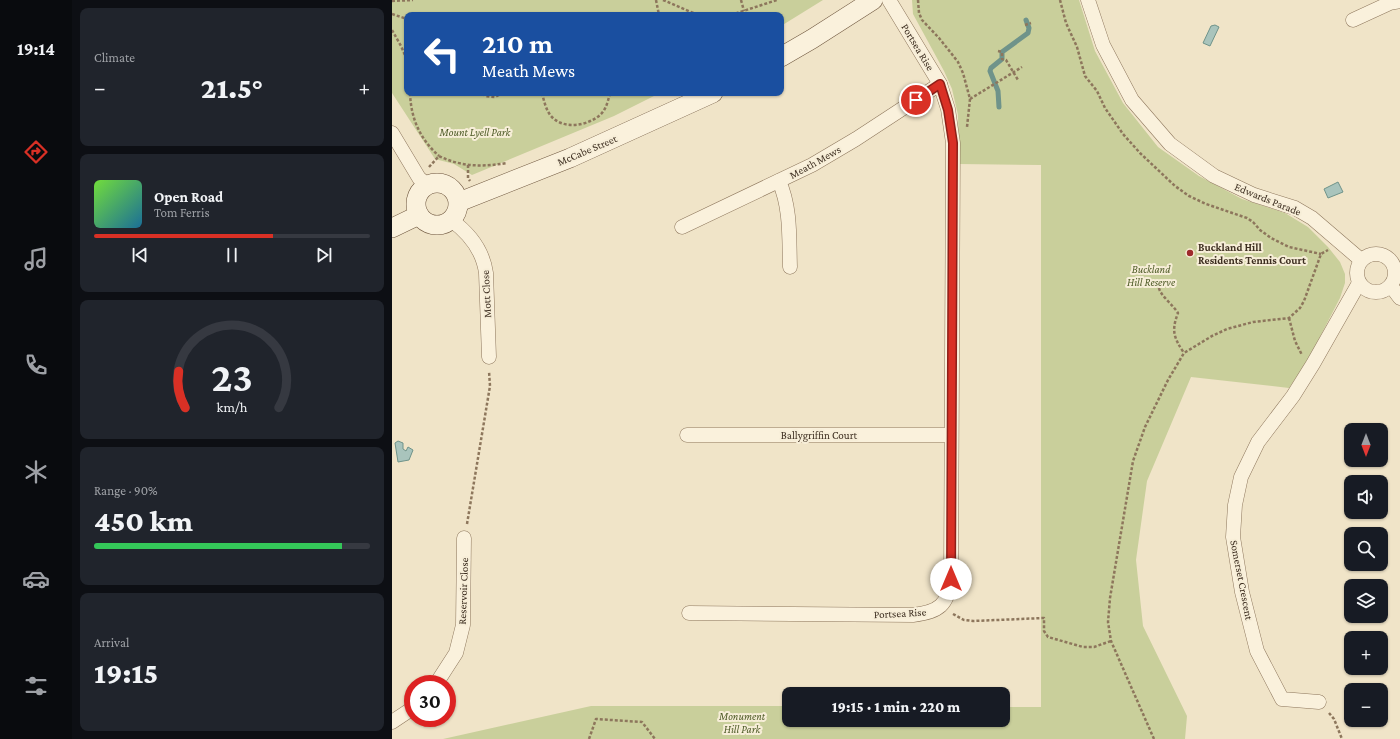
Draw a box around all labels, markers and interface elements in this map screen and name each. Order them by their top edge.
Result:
street label: Portsea Rise [899,21,937,73]
icon: left [416,28,468,80]
text: 210 m [482,28,553,59]
text: 19:14 [17,39,55,59]
text: Climate [94,50,135,65]
text: Meath Mews [482,61,575,81]
text: 21.5° [201,71,263,104]
text: − [94,75,106,100]
text: + [358,75,370,100]
pin [899,83,933,117]
icon: arrive [905,89,927,111]
park label: Mount Lyell Park [439,126,512,139]
street label: McCabe Street [555,132,619,168]
icon: directions [22,138,50,166]
street label: Meath Mews [787,143,843,181]
street label: Edwards Parade [1233,180,1303,218]
text: Open Road [154,189,223,205]
text: Tom Ferris [154,205,209,220]
place label: Buckland Hill Residents Tennis Court [1198,241,1306,266]
icon: previous [129,244,151,266]
icon: pause [221,244,243,266]
icon: next [313,244,335,266]
icon: music [22,245,50,273]
marker: Buckland Hill Residents Tennis Court [1185,248,1195,258]
park label: Buckland Hill Reserve [1127,263,1176,288]
street label: Mott Close [479,270,493,318]
icon: phone [22,351,50,379]
text: 23 [211,353,253,399]
text: km/h [217,398,248,414]
north arrow [1344,423,1388,467]
map controls [1344,423,1388,727]
street label: Ballygriffin Court [781,429,858,442]
icon: climate [22,458,50,486]
button: sound [1344,475,1388,519]
text: Range · 90% [94,483,158,498]
text: 450 km [94,504,193,537]
button: search [1344,527,1388,571]
street label: Somerset Crescent [1228,539,1256,621]
street label: Reservoir Close [456,557,470,625]
position arrow [930,558,972,600]
icon: car [22,565,50,593]
button: layers [1344,579,1388,623]
street label: Portsea Rise [873,606,927,620]
button: + [1344,631,1388,675]
text: Arrival [94,635,129,650]
text: 19:15 [94,656,158,689]
icon: filters [22,672,50,700]
speed limit sign: 30 [404,675,456,727]
button: − [1344,683,1388,727]
text: 19:15 · 1 min · 220 m [832,699,960,715]
park label: Monument Hill Park [718,710,766,735]

